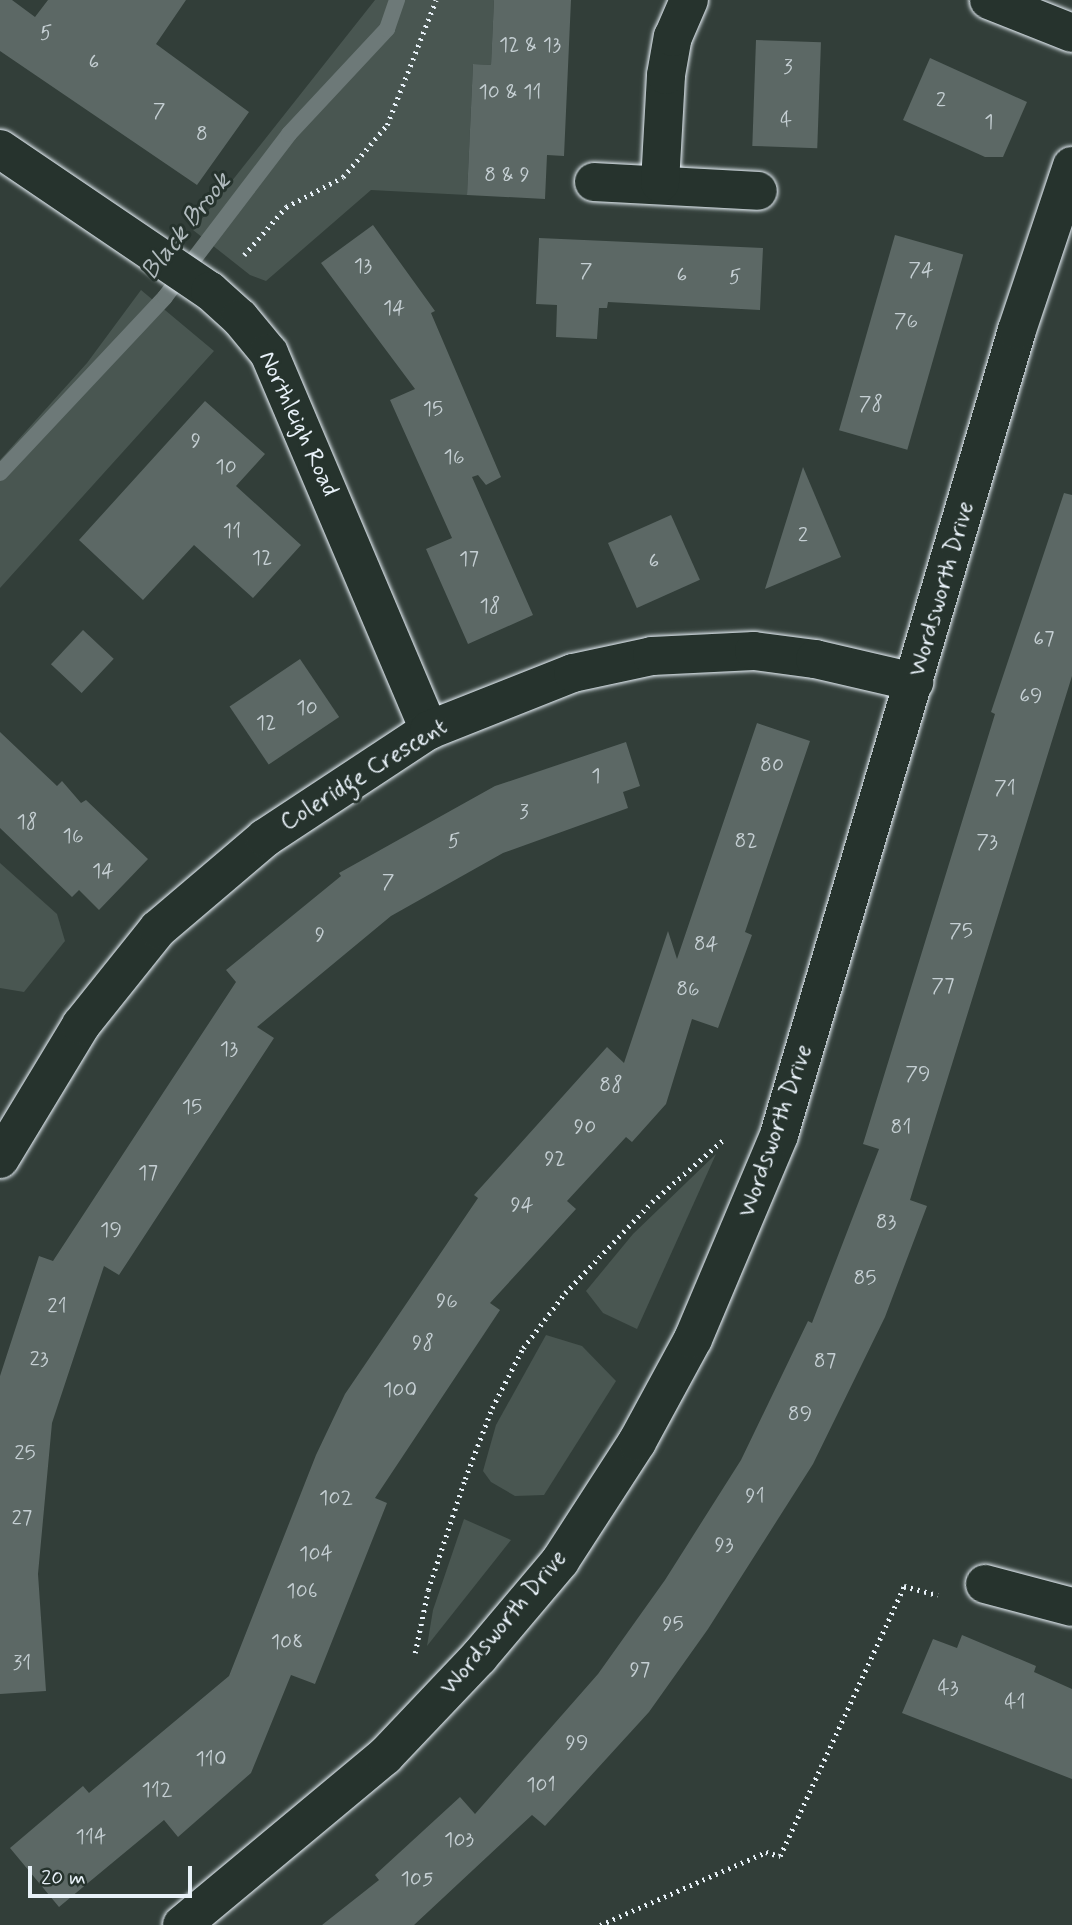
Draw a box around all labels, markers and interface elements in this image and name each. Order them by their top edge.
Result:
house number: 5 [40,20,52,46]
house number: 12 & 13 [499,32,561,58]
house number: 6 [89,49,99,75]
house number: 3 [783,54,793,80]
house number: 10 & 11 [478,79,542,105]
house number: 2 [936,87,946,113]
house number: 7 [153,98,165,124]
house number: 4 [780,107,792,133]
house number: 1 [984,109,994,135]
house number: 8 [196,121,208,147]
house number: 8 & 9 [484,162,530,188]
water label: Black Brook [135,167,239,287]
house number: 13 [354,253,372,279]
house number: 74 [908,257,934,283]
house number: 7 [580,258,592,284]
house number: 6 [677,262,687,288]
house number: 5 [729,264,741,290]
house number: 14 [383,295,405,321]
house number: 76 [894,308,918,334]
street label: Northleigh Road [252,347,344,501]
house number: 78 [859,391,883,417]
house number: 15 [423,396,443,422]
house number: 9 [191,428,201,454]
house number: 16 [444,444,464,470]
house number: 10 [215,454,237,480]
street label: Wordsworth Drive [903,498,981,680]
house number: 11 [223,518,241,544]
house number: 2 [798,522,808,548]
house number: 12 [252,545,272,571]
house number: 17 [459,546,479,572]
house number: 6 [649,548,659,574]
house number: 18 [480,593,500,619]
house number: 67 [1033,626,1055,652]
house number: 69 [1019,683,1043,709]
house number: 10 [296,695,318,721]
house number: 12 [256,710,276,736]
street label: Coleridge Crescent [274,711,454,839]
house number: 80 [760,752,784,778]
house number: 1 [591,763,601,789]
house number: 71 [994,775,1016,801]
house number: 3 [519,799,529,825]
house number: 18 [17,809,37,835]
house number: 16 [63,823,83,849]
house number: 5 [448,828,460,854]
house number: 82 [735,828,757,854]
house number: 73 [976,829,998,855]
house number: 14 [92,858,114,884]
house number: 7 [382,869,394,895]
house number: 75 [949,918,973,944]
house number: 9 [315,922,325,948]
house number: 84 [694,931,718,957]
house number: 77 [931,973,955,999]
house number: 86 [676,976,700,1002]
house number: 13 [220,1036,238,1062]
street label: Wordsworth Drive [733,1041,819,1221]
house number: 79 [905,1061,931,1087]
house number: 88 [599,1072,623,1098]
house number: 15 [182,1094,202,1120]
house number: 90 [574,1114,596,1140]
house number: 81 [891,1114,911,1140]
house number: 92 [544,1146,566,1172]
house number: 17 [138,1160,158,1186]
house number: 94 [510,1192,534,1218]
house number: 83 [876,1209,896,1235]
house number: 19 [100,1217,122,1243]
house number: 85 [853,1265,877,1291]
house number: 96 [436,1288,458,1314]
house number: 21 [47,1293,67,1319]
house number: 98 [412,1330,434,1356]
house number: 23 [29,1346,49,1372]
house number: 87 [814,1348,836,1374]
house number: 100 [383,1377,417,1403]
house number: 89 [788,1401,812,1427]
house number: 25 [14,1440,36,1466]
house number: 91 [745,1483,765,1509]
house number: 102 [319,1485,353,1511]
house number: 27 [12,1505,32,1531]
house number: 93 [714,1532,734,1558]
house number: 104 [299,1541,333,1567]
street label: Wordsworth Drive [435,1544,573,1702]
house number: 106 [286,1578,318,1604]
house number: 95 [662,1611,684,1637]
house number: 108 [271,1629,303,1655]
house number: 31 [13,1650,31,1676]
house number: 97 [630,1657,650,1683]
house number: 43 [937,1675,959,1701]
house number: 41 [1004,1689,1026,1715]
house number: 99 [566,1730,588,1756]
house number: 110 [195,1746,227,1772]
house number: 101 [526,1772,556,1798]
house number: 112 [142,1777,172,1803]
house number: 114 [76,1824,106,1850]
house number: 103 [444,1827,474,1853]
scale bar [32,1852,196,1896]
text: 20 m [41,1864,86,1892]
house number: 105 [400,1866,434,1892]

